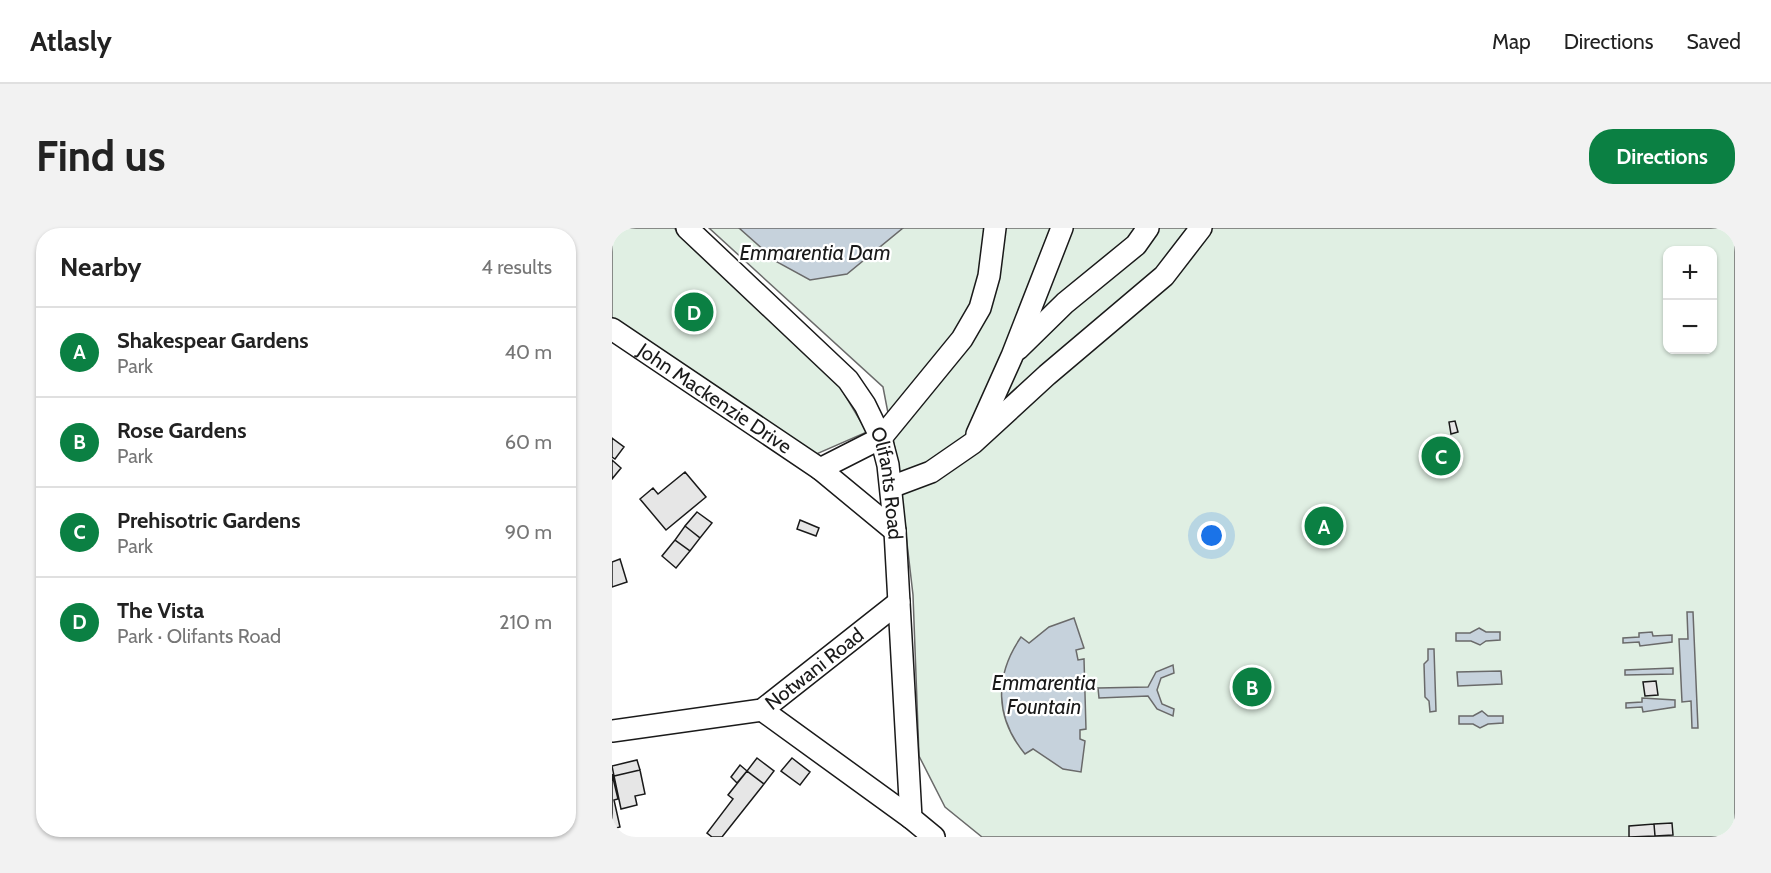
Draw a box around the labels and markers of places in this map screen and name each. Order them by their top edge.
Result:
pin: D [674,290,713,334]
pin: C [1422,434,1460,478]
pin: A [1304,504,1344,548]
pin: B [1232,664,1272,710]

